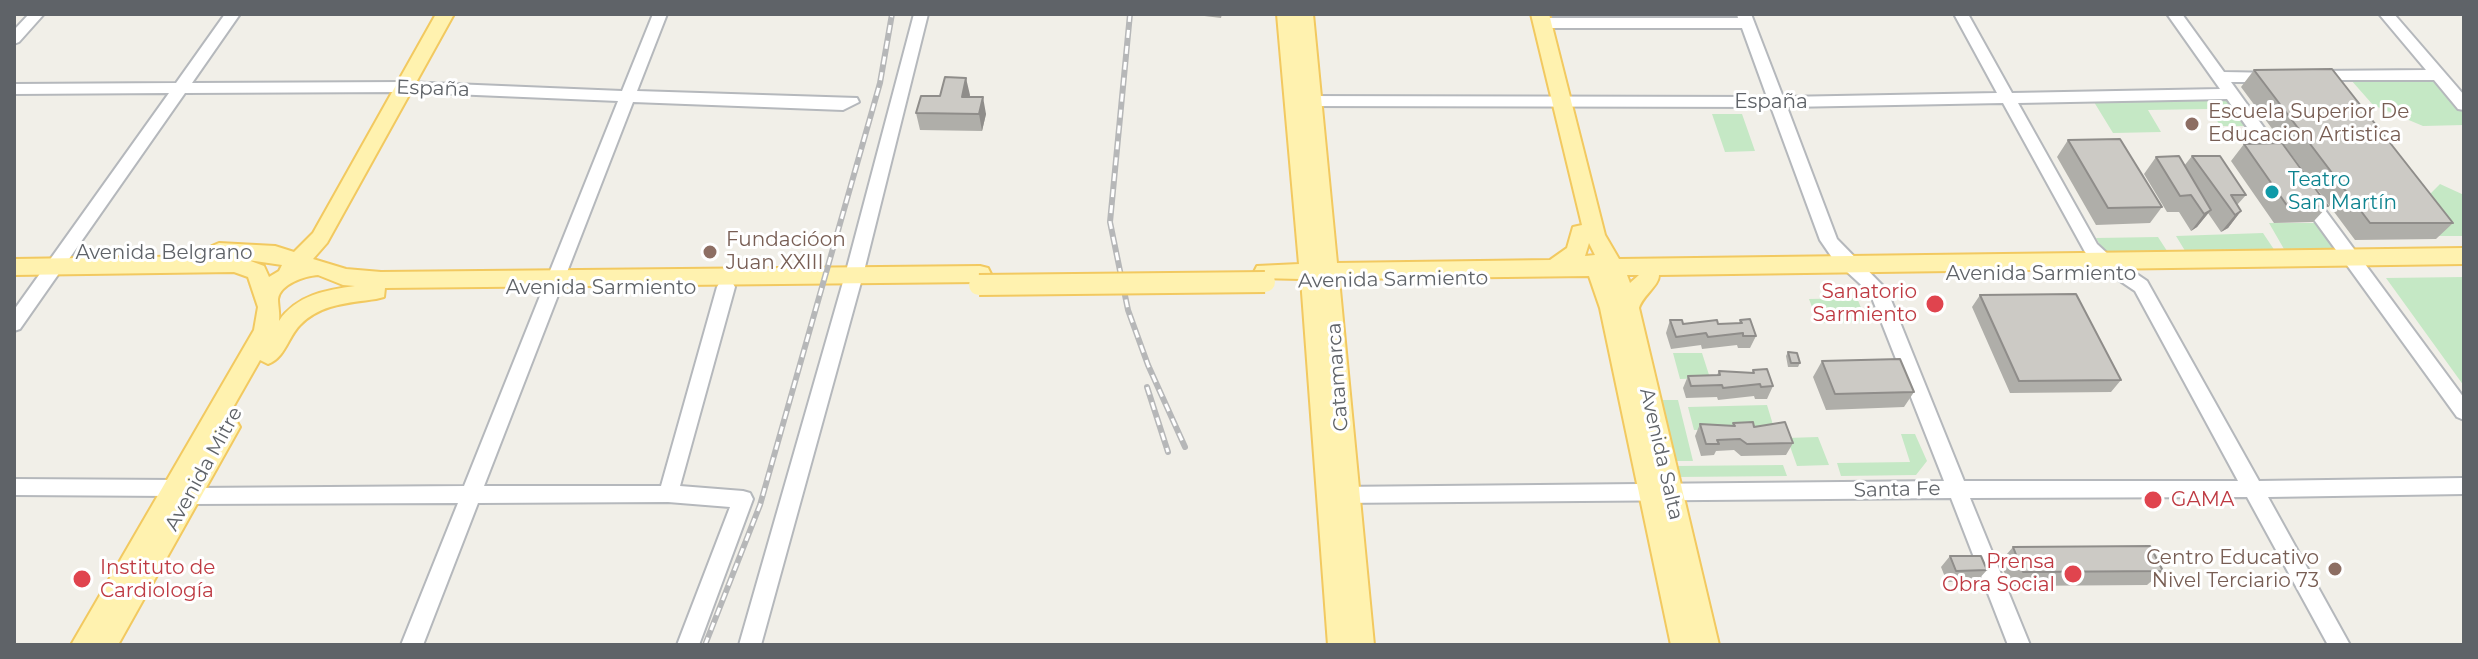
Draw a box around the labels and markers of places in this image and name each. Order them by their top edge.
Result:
place label: Escuela Superior De Educacion Artistica [2208,100,2409,147]
marker: Escuela Superior De Educacion Artistica [2183,115,2201,133]
place label: Teatro San Martín [2288,168,2397,215]
marker: Teatro San Martín [2263,183,2281,201]
place label: Fundacióon Juan XXIII [726,228,846,275]
marker: Fundacióon Juan XXIII [701,243,719,261]
place label: Sanatorio Sarmiento [1813,280,1917,327]
marker: Sanatorio Sarmiento [1924,293,1946,315]
place label: GAMA [2171,488,2234,512]
marker: GAMA [2142,489,2164,511]
place label: Centro Educativo Nivel Terciario 73 [2146,546,2319,593]
place label: Prensa Obra Social [1942,550,2055,597]
place label: Instituto de Cardiología [100,556,215,603]
marker: Centro Educativo Nivel Terciario 73 [2326,560,2344,578]
marker: Prensa Obra Social [2062,563,2084,585]
marker: Instituto de Cardiología [71,568,93,590]

